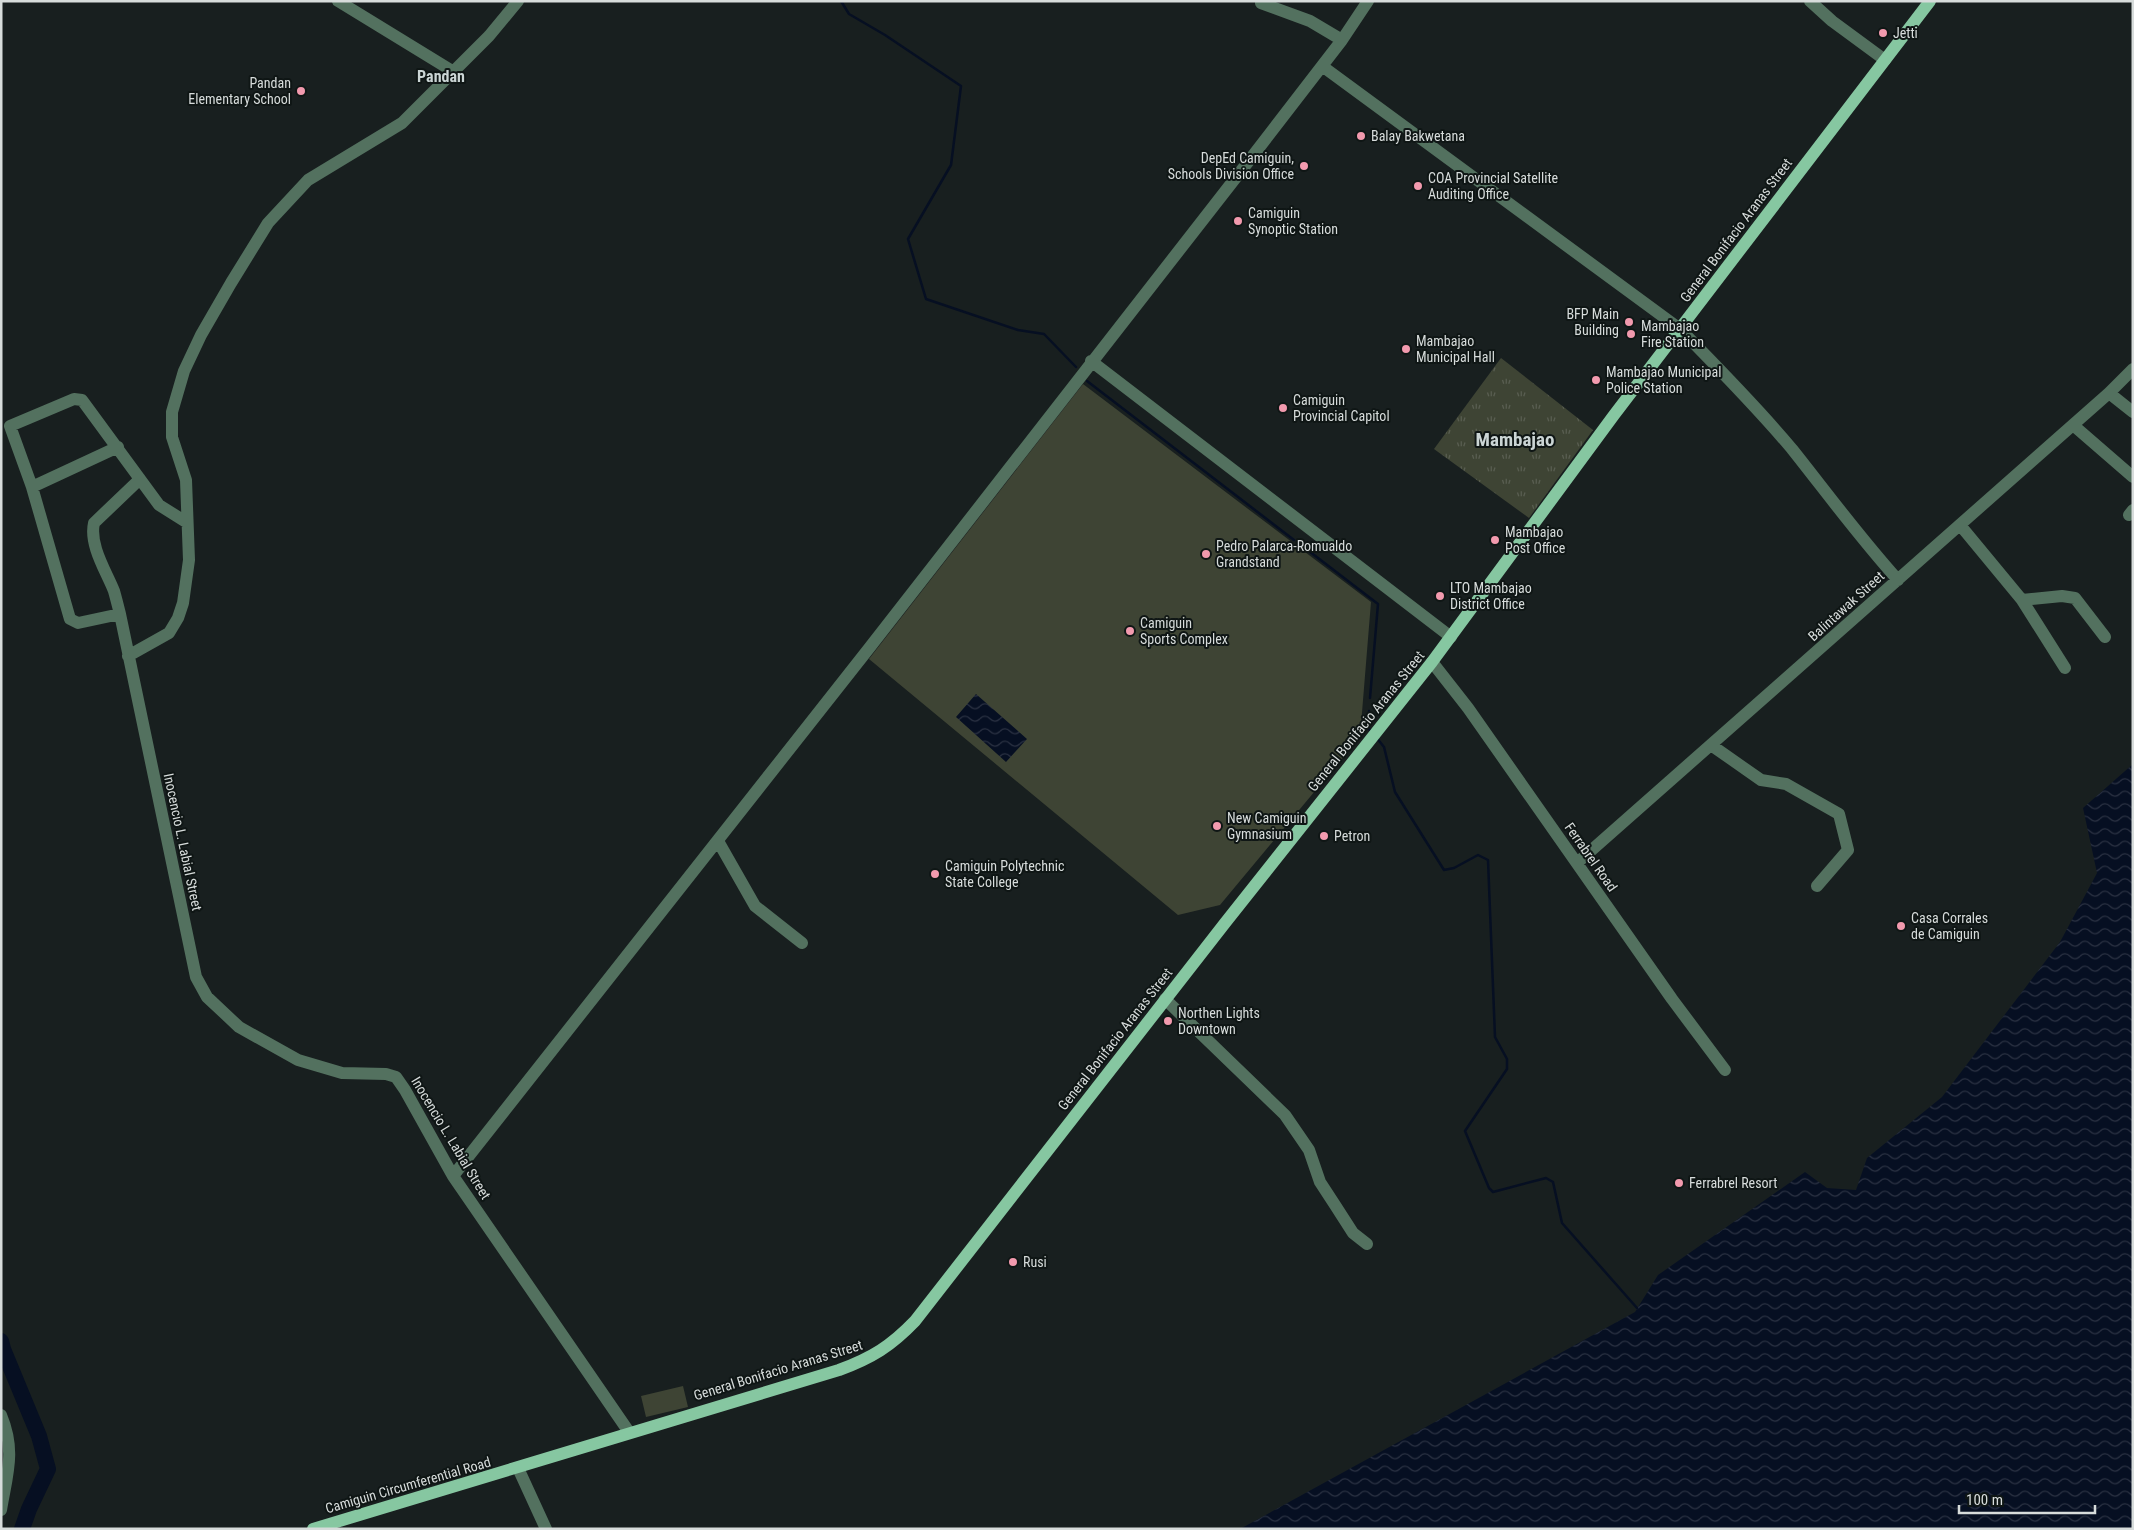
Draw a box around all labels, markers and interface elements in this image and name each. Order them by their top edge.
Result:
place label: Jetti [1893,25,1918,41]
marker: Jetti [1877,27,1889,39]
district label: Pandan [417,67,465,86]
place label: Pandan Elementary School [188,75,291,107]
marker: Pandan Elementary School [295,85,307,97]
place label: Balay Bakwetana [1371,128,1465,144]
marker: Balay Bakwetana [1355,130,1367,142]
place label: DepEd Camiguin, Schools Division Office [1168,150,1294,182]
street label: General Bonifacio Aranas Street [1677,155,1795,305]
marker: DepEd Camiguin, Schools Division Office [1298,160,1310,172]
place label: COA Provincial Satellite Auditing Office [1428,170,1559,202]
marker: COA Provincial Satellite Auditing Office [1412,180,1424,192]
place label: Camiguin Synoptic Station [1248,205,1338,237]
marker: Camiguin Synoptic Station [1232,215,1244,227]
place label: BFP Main Building [1566,306,1619,338]
marker: BFP Main Building [1623,316,1635,328]
place label: Mambajao Fire Station [1641,318,1704,350]
marker: Mambajao Fire Station [1625,328,1637,340]
place label: Mambajao Municipal Hall [1416,333,1495,365]
marker: Mambajao Municipal Hall [1400,343,1412,355]
place label: Mambajao Municipal Police Station [1606,364,1721,396]
marker: Mambajao Municipal Police Station [1590,374,1602,386]
place label: Camiguin Provincial Capitol [1293,392,1390,424]
marker: Camiguin Provincial Capitol [1277,402,1289,414]
district label: Mambajao [1476,428,1554,451]
place label: Mambajao Post Office [1505,524,1566,556]
marker: Mambajao Post Office [1489,534,1501,546]
place label: Pedro Palarca-Romualdo Grandstand [1216,538,1352,570]
marker: Pedro Palarca-Romualdo Grandstand [1200,548,1212,560]
street label: Balintawak Street [1805,568,1887,644]
place label: LTO Mambajao District Office [1450,580,1532,612]
marker: LTO Mambajao District Office [1434,590,1446,602]
place label: Camiguin Sports Complex [1140,615,1228,647]
marker: Camiguin Sports Complex [1124,625,1136,637]
street label: General Bonifacio Aranas Street [1305,648,1427,794]
street label: Inocencio L. Labial Street [161,772,205,912]
place label: New Camiguin Gymnasium [1227,810,1307,842]
marker: New Camiguin Gymnasium [1211,820,1223,832]
street label: Ferrabrel Road [1561,820,1621,894]
place label: Petron [1334,828,1370,844]
marker: Petron [1318,830,1330,842]
place label: Camiguin Polytechnic State College [945,858,1064,890]
marker: Camiguin Polytechnic State College [929,868,941,880]
place label: Casa Corrales de Camiguin [1911,910,1988,942]
marker: Casa Corrales de Camiguin [1895,920,1907,932]
street label: General Bonifacio Aranas Street [1055,965,1175,1113]
place label: Northen Lights Downtown [1178,1005,1260,1037]
marker: Northen Lights Downtown [1162,1015,1174,1027]
street label: Inocencio L. Labial Street [408,1074,494,1202]
place label: Ferrabrel Resort [1689,1175,1777,1191]
marker: Ferrabrel Resort [1673,1177,1685,1189]
place label: Rusi [1023,1254,1047,1270]
marker: Rusi [1007,1256,1019,1268]
street label: General Bonifacio Aranas Street [692,1337,864,1403]
street label: Camiguin Circumferential Road [323,1454,493,1516]
scale bar [1959,1482,2095,1514]
text: 100 m [1966,1491,2003,1509]

